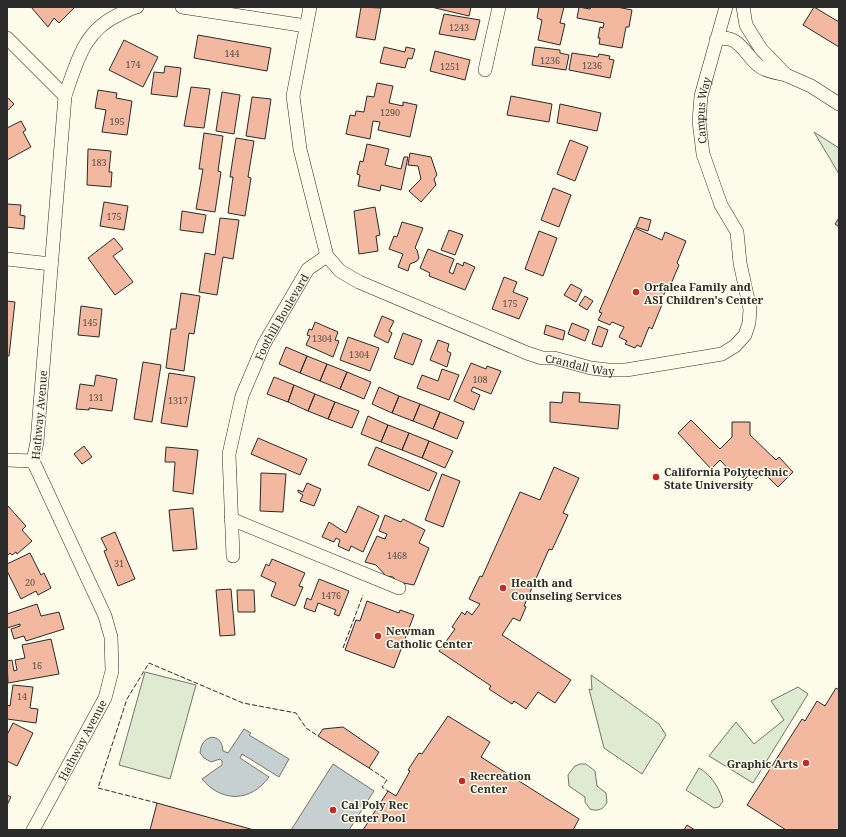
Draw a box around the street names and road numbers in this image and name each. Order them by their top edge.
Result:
street label: Campus Way [691,74,714,145]
street label: Foothill Boulevard [251,270,311,362]
street label: Crandall Way [545,350,615,378]
street label: Hathway Avenue [28,370,50,460]
street label: Hathway Avenue [54,697,110,783]

